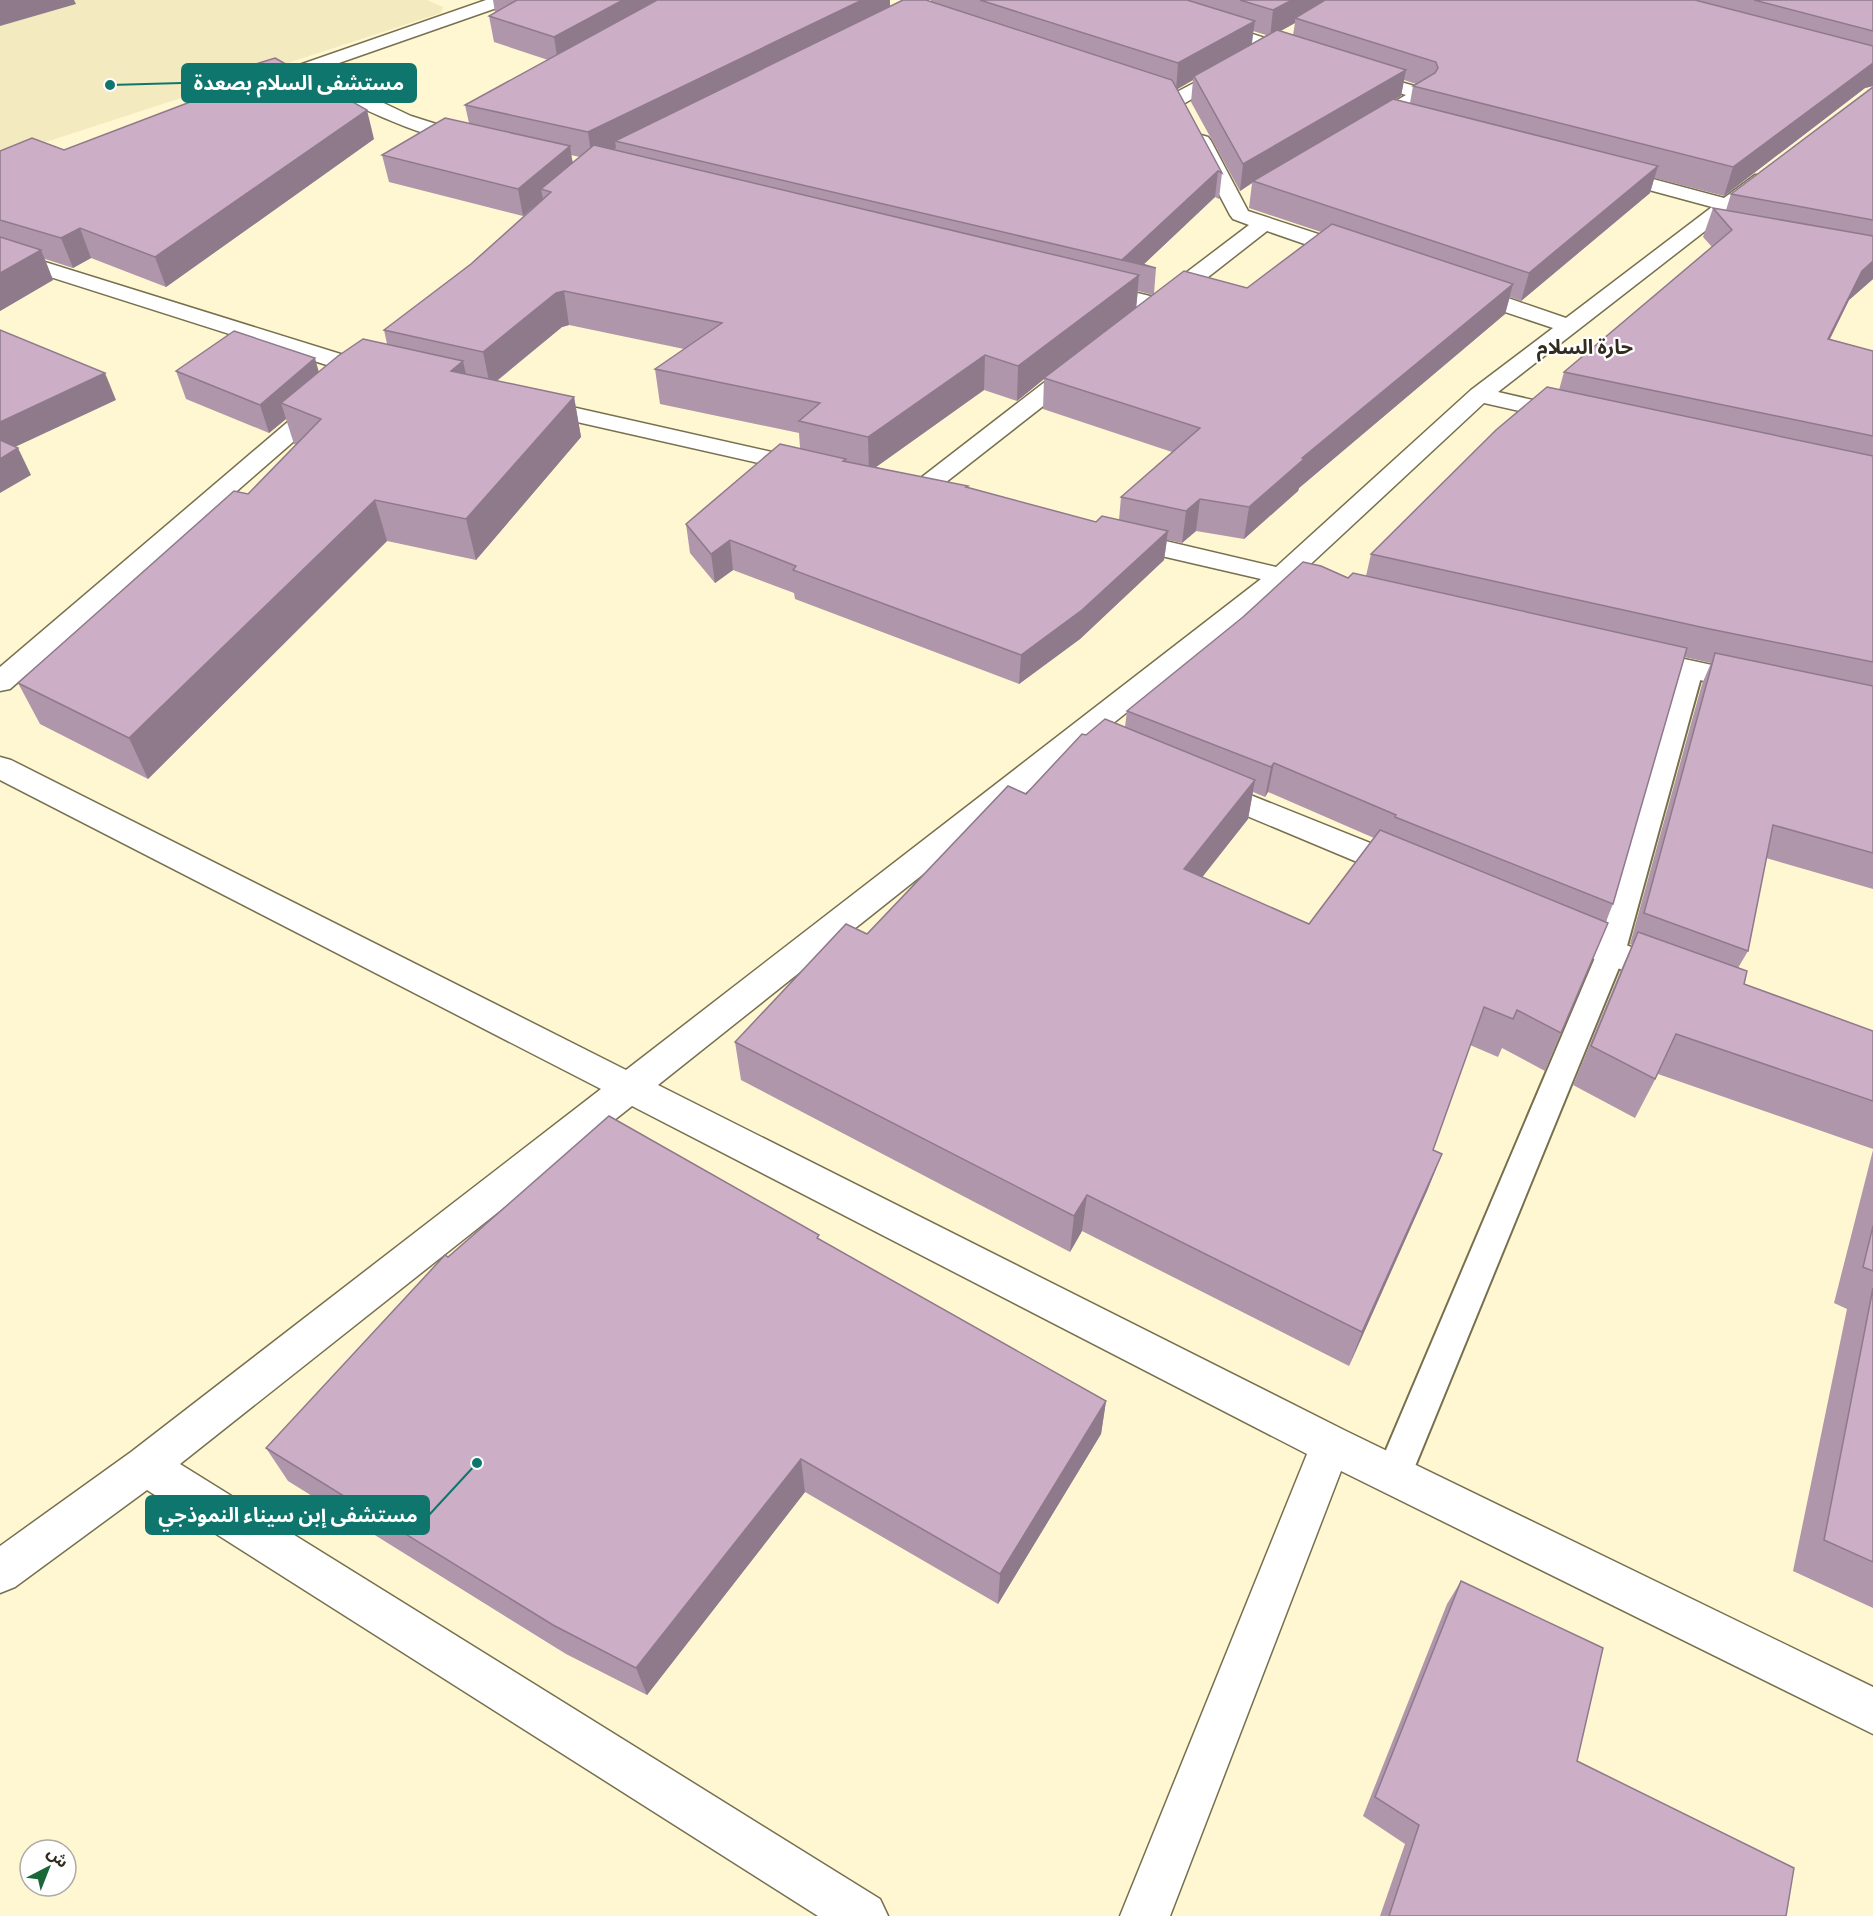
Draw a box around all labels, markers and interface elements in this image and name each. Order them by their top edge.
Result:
callout: مستشفى السلام بصعدة [182,64,416,102]
text: مستشفى السلام بصعدة [194,69,404,98]
district label: حارة السلام [1537,333,1634,362]
callout: مستشفى إبن سيناء النموذجي [146,1496,429,1534]
text: مستشفى إبن سيناء النموذجي [158,1501,418,1532]
north arrow [18,1838,78,1898]
text: ش [42,1841,74,1873]

